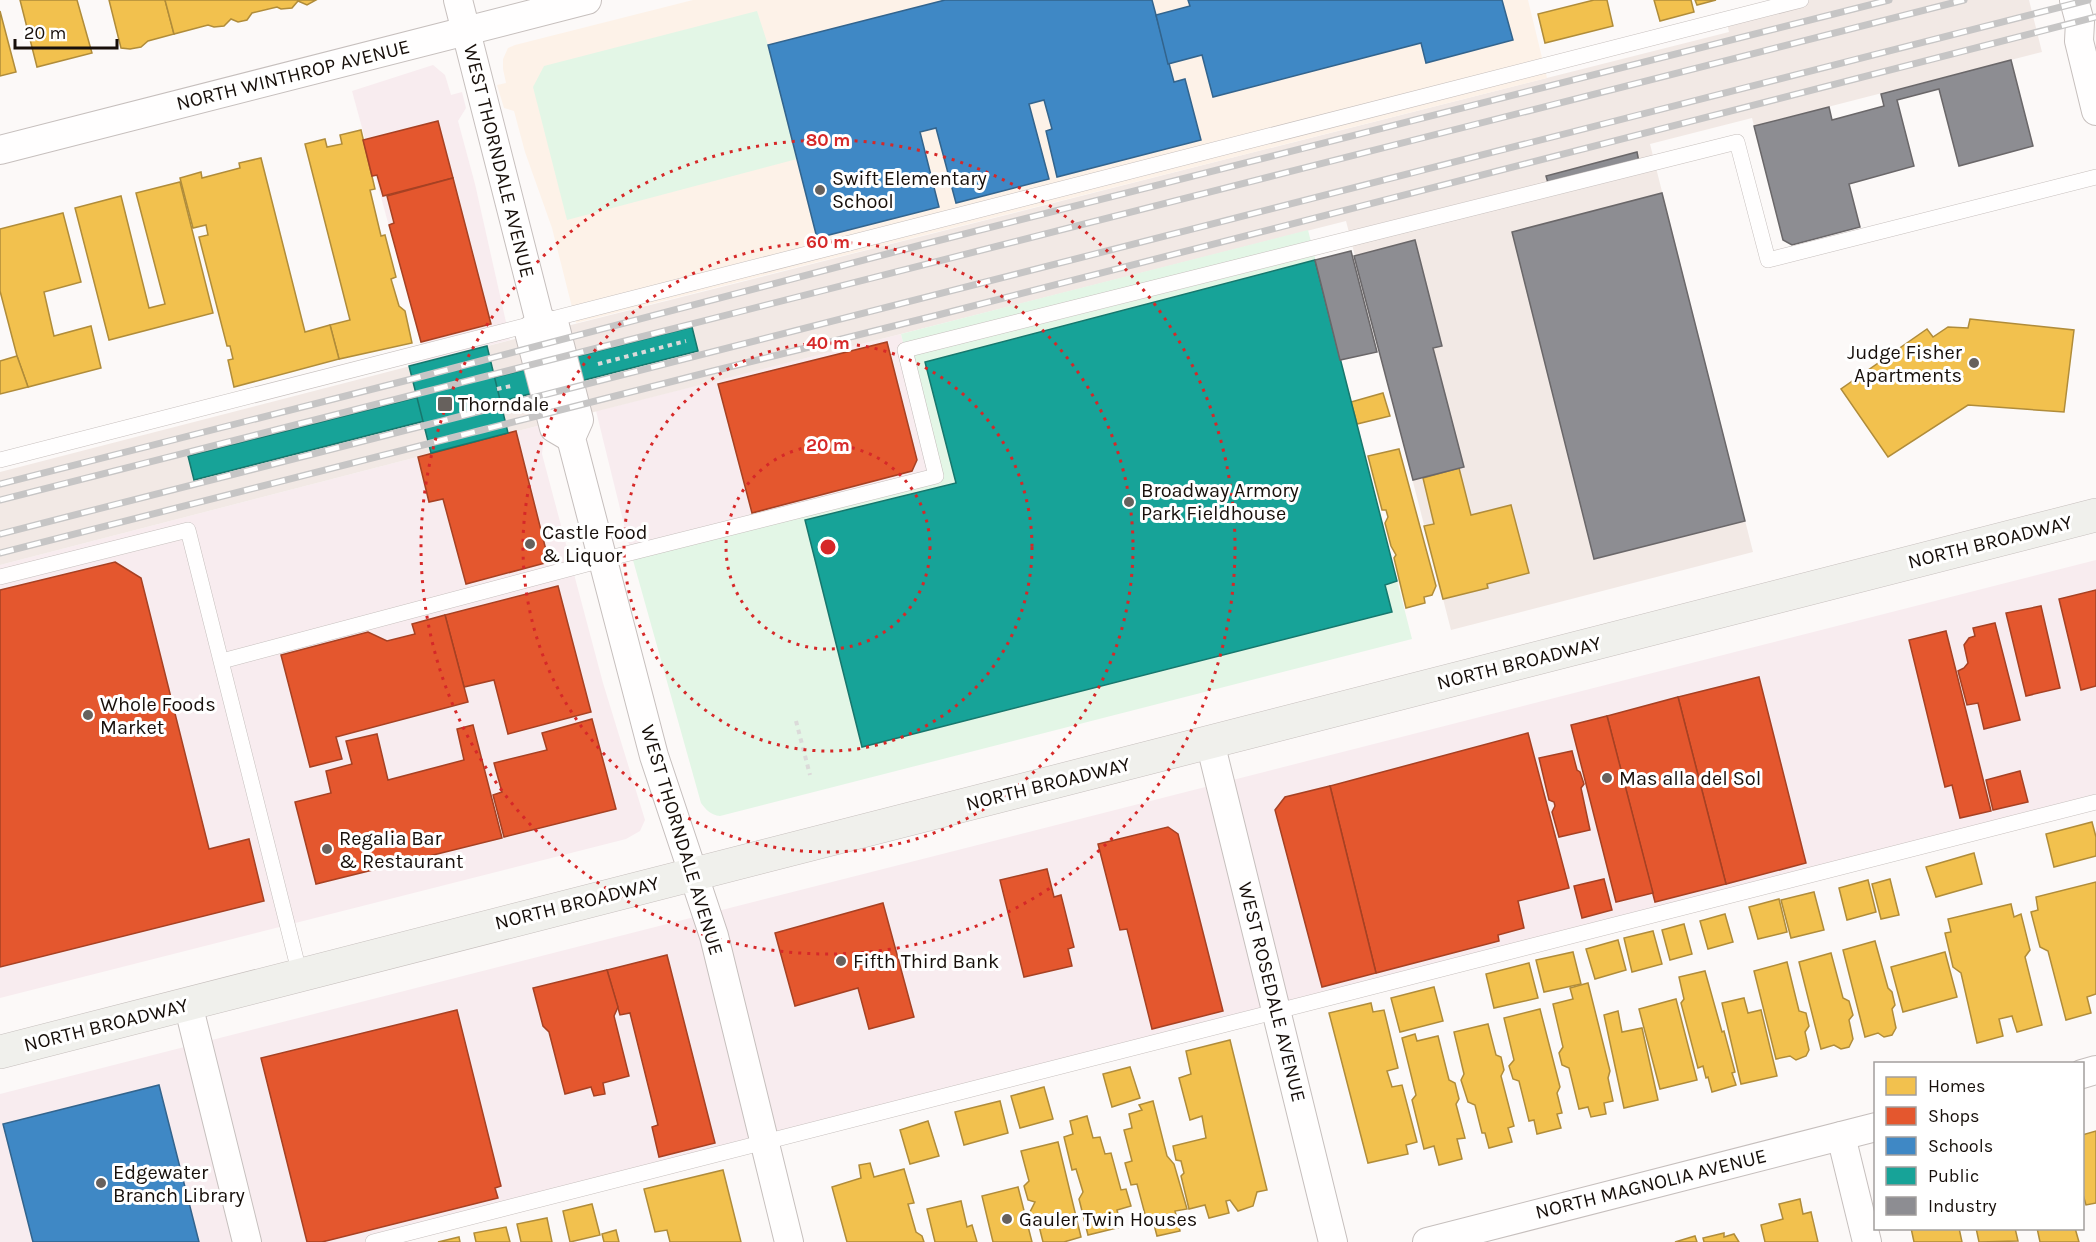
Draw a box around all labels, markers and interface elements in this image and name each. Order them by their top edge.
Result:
scale bar [15,12,117,50]
text: 20 m [24,22,66,44]
street label: NORTH WINTHROP AVENUE [174,35,412,115]
street label: WEST THORNDALE AVENUE [459,42,539,280]
text: 80 m [806,129,850,151]
place label: Swift Elementary School [832,167,987,213]
marker: Swift Elementary School [813,183,827,197]
text: 60 m [806,231,850,253]
text: 40 m [806,332,850,354]
place label: Judge Fisher Apartments [1847,341,1963,387]
marker: Judge Fisher Apartments [1967,356,1981,370]
place label: Thorndale [458,393,549,416]
marker: Thorndale [436,395,454,413]
text: 20 m [806,434,850,456]
place label: Broadway Armory Park Fieldhouse [1141,479,1299,525]
marker: Broadway Armory Park Fieldhouse [1122,495,1136,509]
street label: NORTH BROADWAY [1906,510,2075,574]
place label: Castle Food & Liquor [542,521,648,567]
marker: Castle Food & Liquor [523,537,537,551]
centre of rings [818,537,838,557]
street label: NORTH BROADWAY [1435,631,1604,695]
place label: Whole Foods Market [100,693,216,739]
marker: Whole Foods Market [81,708,95,722]
street label: WEST THORNDALE AVENUE [636,722,728,958]
street label: NORTH BROADWAY [964,752,1133,816]
place label: Mas alla del Sol [1619,767,1761,790]
marker: Mas alla del Sol [1600,771,1614,785]
place label: Regalia Bar & Restaurant [339,827,464,873]
marker: Regalia Bar & Restaurant [320,842,334,856]
street label: NORTH BROADWAY [493,871,662,935]
street label: WEST ROSEDALE AVENUE [1234,880,1310,1104]
place label: Fifth Third Bank [853,950,999,973]
marker: Fifth Third Bank [834,954,848,968]
street label: NORTH BROADWAY [22,993,191,1057]
legend [1874,1062,2084,1230]
text: Homes [1928,1075,1985,1097]
text: Shops [1928,1105,1980,1127]
text: Schools [1928,1135,1993,1157]
street label: NORTH MAGNOLIA AVENUE [1533,1144,1769,1224]
place label: Edgewater Branch Library [113,1161,245,1207]
text: Public [1928,1165,1979,1187]
marker: Edgewater Branch Library [94,1176,108,1190]
text: Industry [1928,1195,1997,1217]
place label: Gauler Twin Houses [1019,1208,1197,1231]
marker: Gauler Twin Houses [1000,1212,1014,1226]

